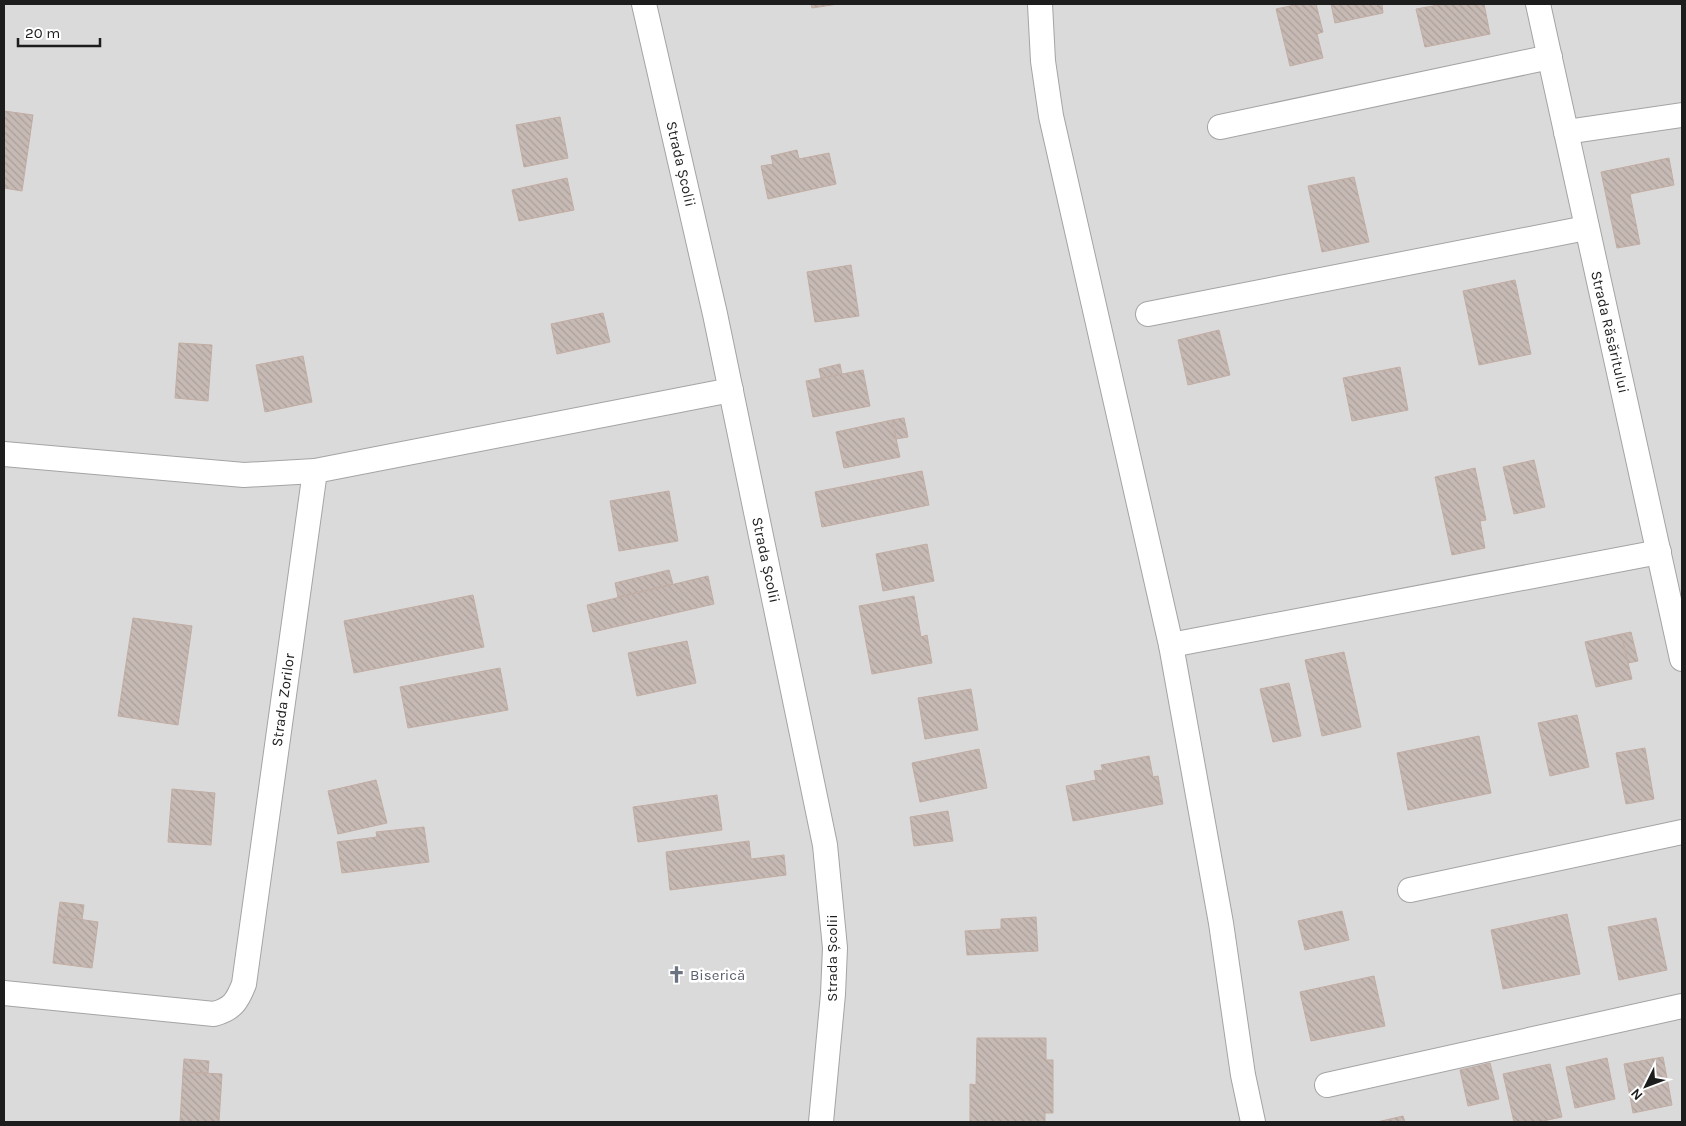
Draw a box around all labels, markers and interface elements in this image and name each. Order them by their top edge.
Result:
scale bar [18,15,100,47]
text: 20 m [25,24,60,42]
street label: Strada Școlii [662,119,700,209]
street label: Strada Răsăritului [1587,269,1633,395]
street label: Strada Școlii [748,515,784,605]
street label: Strada Zorilor [268,652,299,748]
street label: Strada Școlii [823,914,841,1002]
church icon: Biserică [666,965,686,985]
place label: Biserică [690,966,745,984]
north arrow [1621,1061,1671,1111]
text: N [1627,1085,1646,1104]

